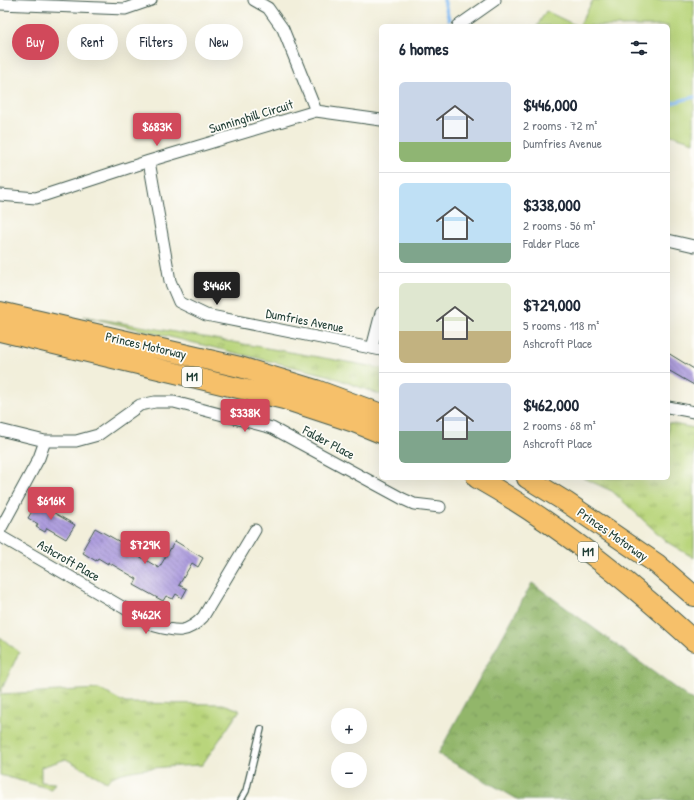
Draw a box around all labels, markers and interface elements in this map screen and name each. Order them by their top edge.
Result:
chip: Buy [12,24,59,60]
chip: Rent [67,24,118,60]
chip: Filters [126,24,187,60]
chip: New [195,24,243,60]
text: 6 homes [399,37,449,60]
icon: filters [628,37,650,59]
text: $446,000 [523,93,577,116]
street label: Sunninghill Circuit [207,95,296,137]
icon: home [431,98,479,146]
pin: $683K [129,113,185,147]
text: 2 rooms · 72 m² [523,116,597,134]
text: $683K [142,117,172,135]
text: Dumfries Avenue [523,134,602,152]
text: $338,000 [523,193,581,216]
icon: home [431,199,479,247]
text: 2 rooms · 56 m² [523,216,596,234]
text: Falder Place [523,234,580,252]
pin: $446K [189,272,245,306]
text: $446K [203,276,231,294]
text: $729,000 [523,293,581,316]
icon: home [431,299,479,347]
street label: Dumfries Avenue [265,304,345,336]
text: 5 rooms · 118 m² [523,316,599,334]
street label: Princes Motorway [104,327,189,363]
text: Ashcroft Place [523,334,592,352]
road number: M1 [182,367,202,387]
text: $462,000 [523,393,579,416]
pin: $338K [217,399,273,433]
icon: home [431,399,479,447]
text: $338K [230,403,260,421]
text: 2 rooms · 68 m² [523,416,596,434]
street label: Falder Place [299,420,358,463]
text: Ashcroft Place [523,434,592,452]
pin: $616K [23,487,79,521]
text: $616K [37,491,65,509]
street label: Princes Motorway [574,503,652,565]
pin: $729K [117,531,173,565]
street label: Ashcroft Place [35,535,103,585]
text: $729K [130,535,160,553]
road number: M1 [578,542,598,562]
pin: $462K [118,601,174,635]
text: $462K [131,605,161,623]
map controls [331,708,367,788]
button: + [331,708,367,744]
button: − [331,752,367,788]

